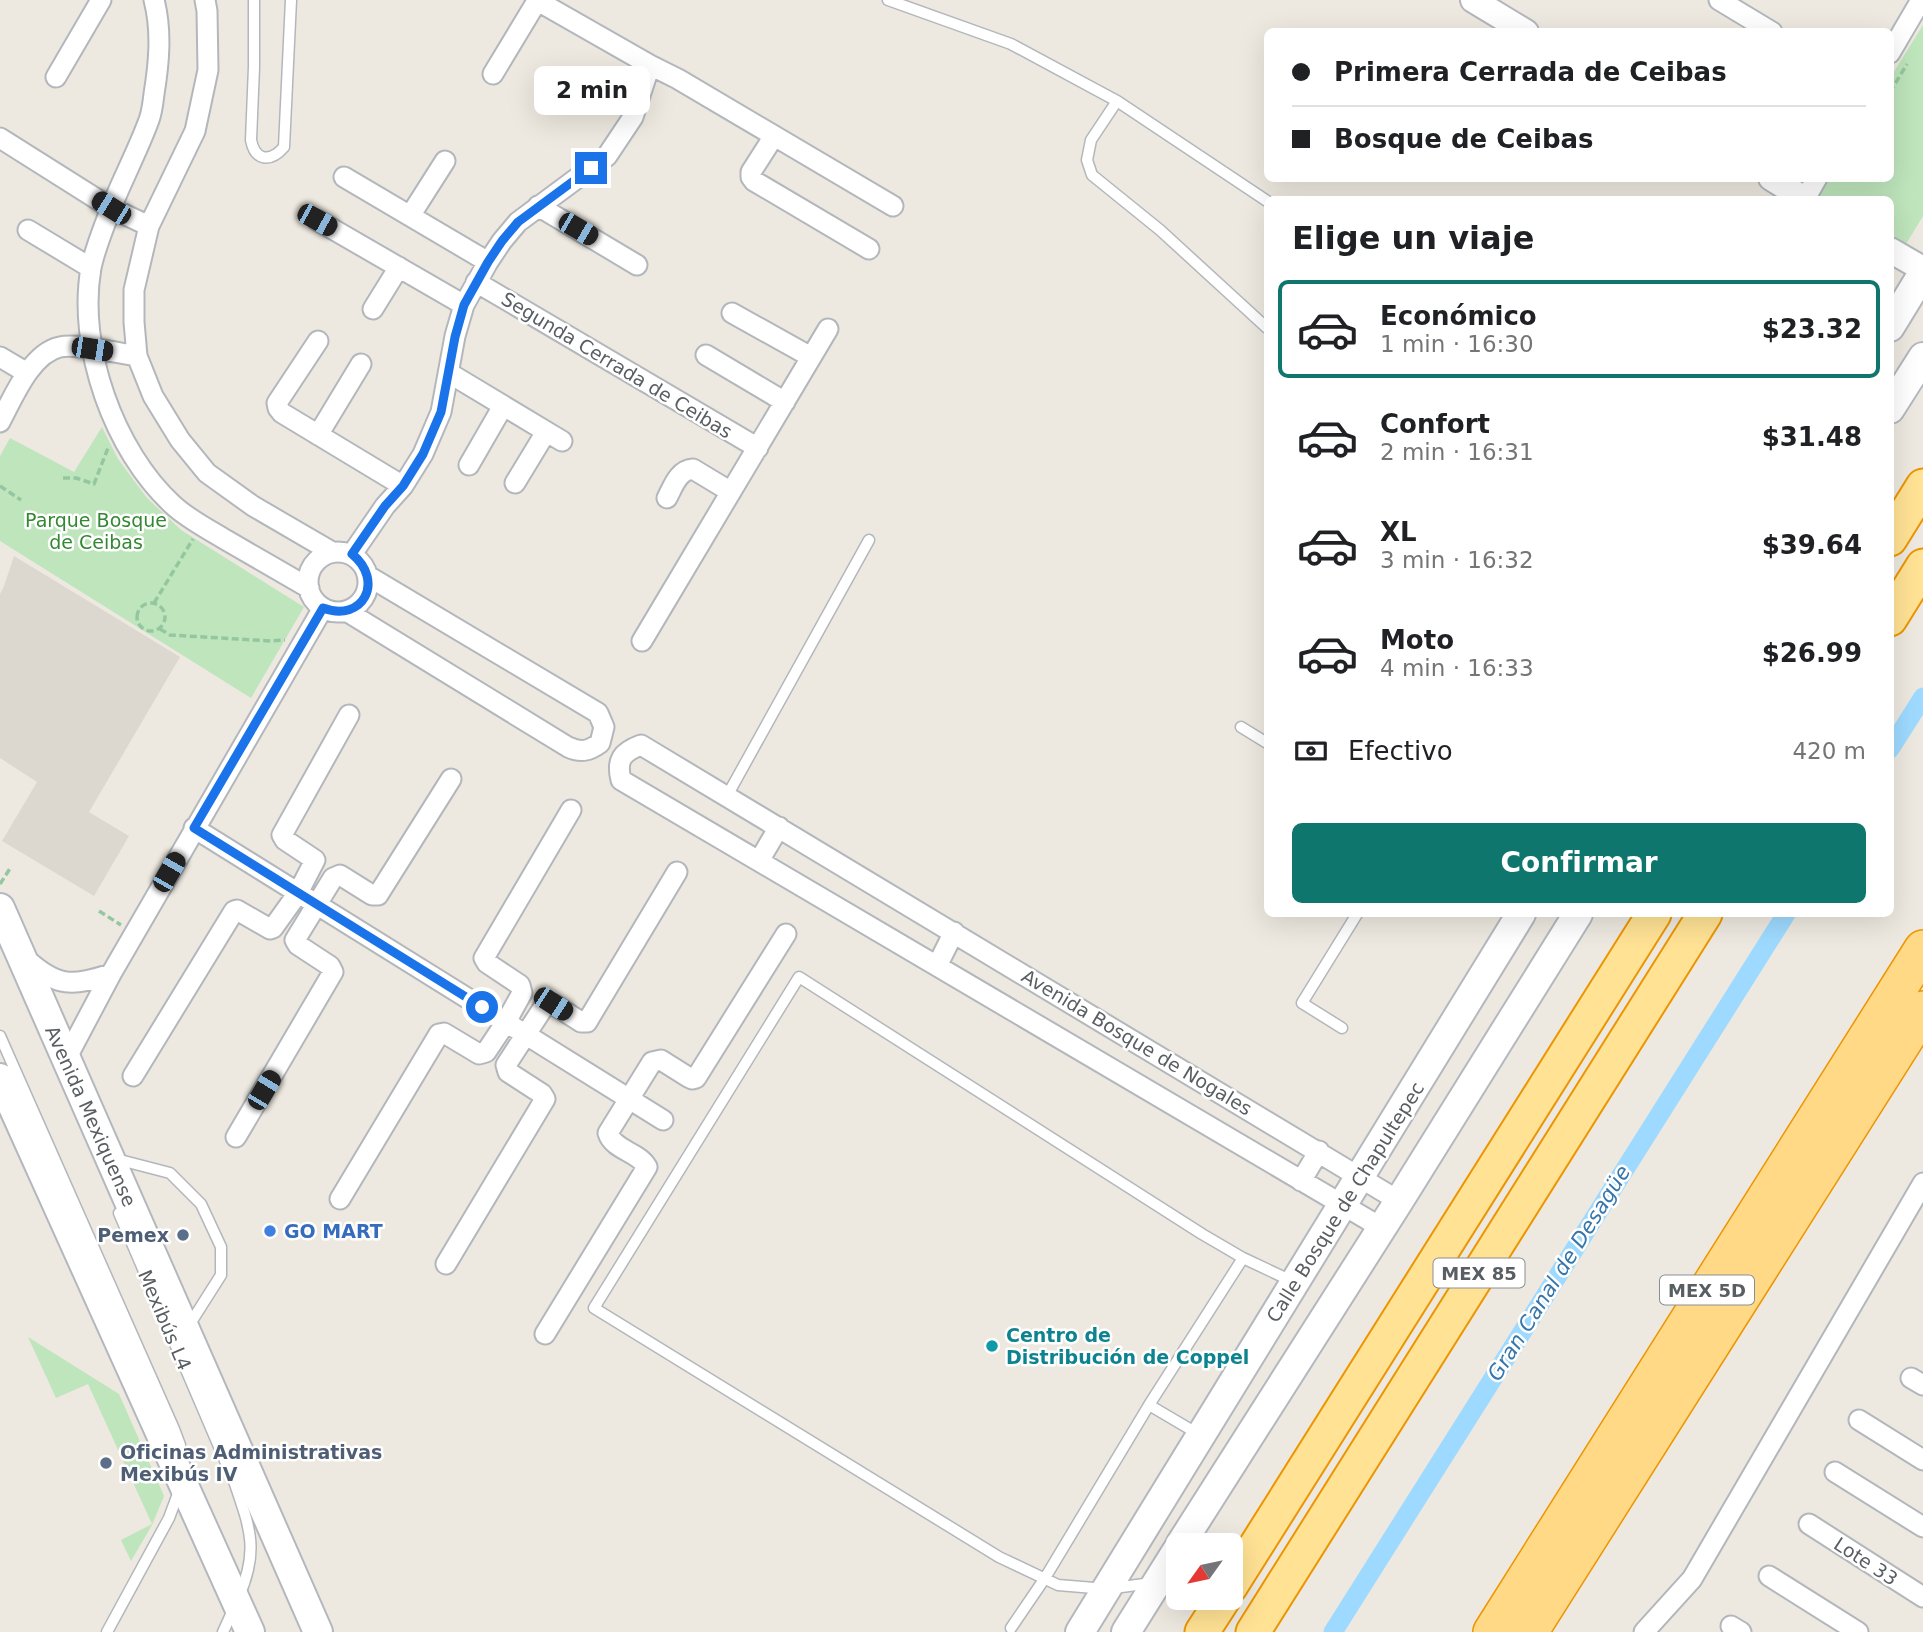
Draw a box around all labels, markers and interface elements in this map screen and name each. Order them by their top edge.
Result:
text: Primera Cerrada de Ceibas [1334,57,1727,87]
callout: 2 min [533,66,649,116]
text: 2 min [556,77,628,103]
text: Bosque de Ceibas [1334,124,1594,154]
route end [575,152,607,184]
car [88,188,135,228]
car [294,201,341,239]
car [555,209,602,249]
text: Elige un viaje [1292,219,1534,257]
street label: Segunda Cerrada de Ceibas [498,287,736,443]
icon: car [1296,298,1359,361]
text: Económico [1380,301,1537,331]
text: $23.32 [1762,314,1862,344]
text: 1 min · 16:30 [1380,331,1534,357]
car [70,335,115,363]
icon: car [1296,406,1359,469]
text: Confort [1380,409,1490,439]
text: $31.48 [1762,422,1862,452]
text: 2 min · 16:31 [1380,439,1534,465]
park label: Parque Bosque de Ceibas [25,509,167,553]
icon: car [1296,514,1359,577]
text: XL [1380,517,1417,547]
text: $39.64 [1762,530,1862,560]
text: 3 min · 16:32 [1380,547,1534,573]
icon: car [1296,622,1359,685]
text: Moto [1380,625,1454,655]
text: $26.99 [1762,638,1862,668]
text: 4 min · 16:33 [1380,655,1534,681]
icon: cash [1292,732,1330,770]
text: Efectivo [1348,736,1453,766]
text: 420 m [1792,738,1866,764]
button: Confirmar [1292,823,1866,903]
car [150,849,189,895]
street label: Avenida Bosque de Nogales [1018,964,1256,1120]
car [530,984,577,1024]
route start [466,991,498,1023]
street label: Avenida Mexiquense [41,1022,141,1210]
car [245,1067,284,1113]
street label: Calle Bosque de Chapultepec [1262,1078,1428,1326]
water label: Gran Canal de Desagüe [1483,1161,1635,1385]
place label: GO MART [284,1220,383,1242]
marker: GO MART [262,1223,278,1239]
place label: Pemex [97,1224,169,1246]
marker: Pemex [175,1227,191,1243]
road number: MEX 85 [1434,1258,1524,1288]
street label: Mexibús L4 [134,1266,196,1374]
road number: MEX 5D [1660,1275,1754,1304]
place label: Centro de Distribución de Coppel [1006,1324,1249,1368]
marker: Centro de Distribución de Coppel [984,1338,1000,1354]
place label: Oficinas Administrativas Mexibús IV [120,1441,382,1485]
marker: Oficinas Administrativas Mexibús IV [98,1455,114,1471]
street label: Lote 33 [1830,1532,1902,1590]
north arrow [1166,1533,1242,1610]
map controls [1166,1533,1243,1610]

